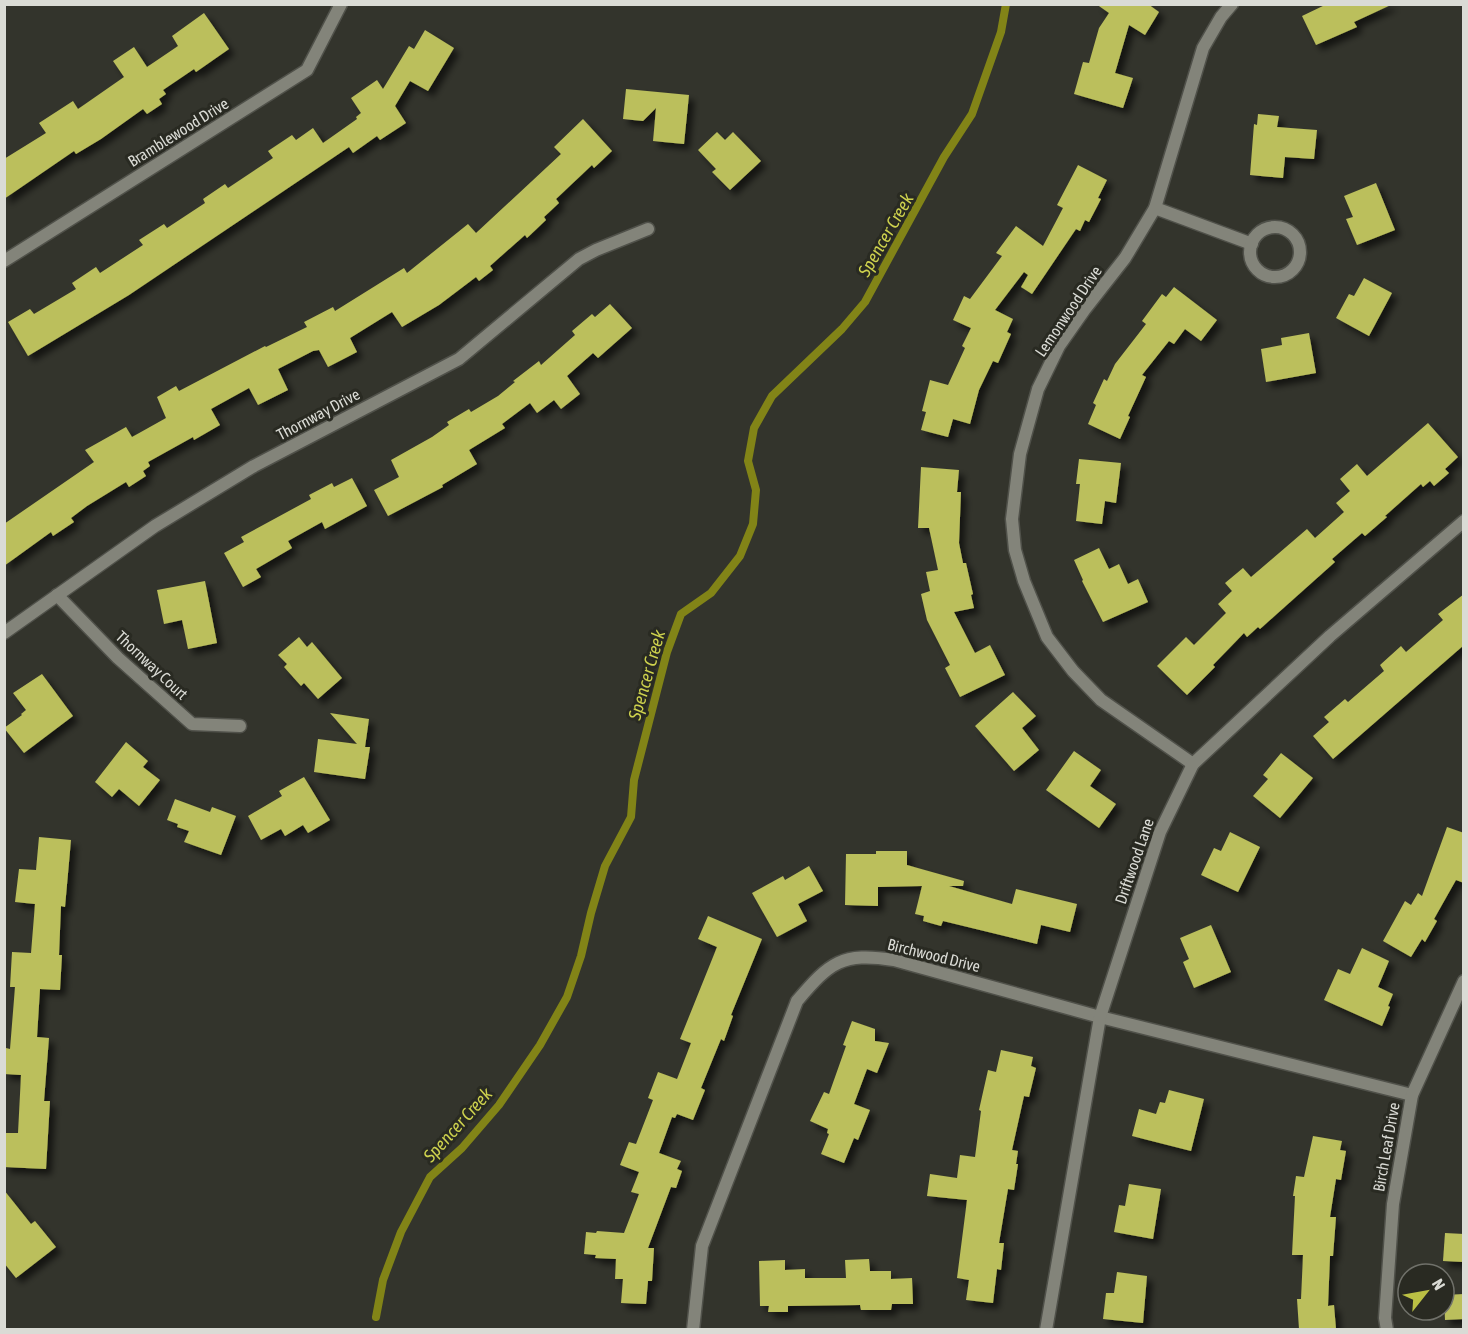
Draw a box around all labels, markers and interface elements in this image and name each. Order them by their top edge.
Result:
street label: Bramblewood Drive [124,94,232,170]
water label: Spencer Creek [853,189,918,281]
street label: Lemonwood Drive [1031,262,1105,360]
street label: Thornway Drive [274,385,363,444]
street label: Thornway Court [112,627,192,704]
water label: Spencer Creek [623,627,670,723]
street label: Driftwood Lane [1111,816,1157,906]
street label: Birchwood Drive [886,935,982,975]
water label: Spencer Creek [418,1083,497,1167]
street label: Birch Leaf Drive [1369,1101,1403,1193]
north arrow [1396,1262,1456,1322]
text: N [1429,1276,1449,1293]

